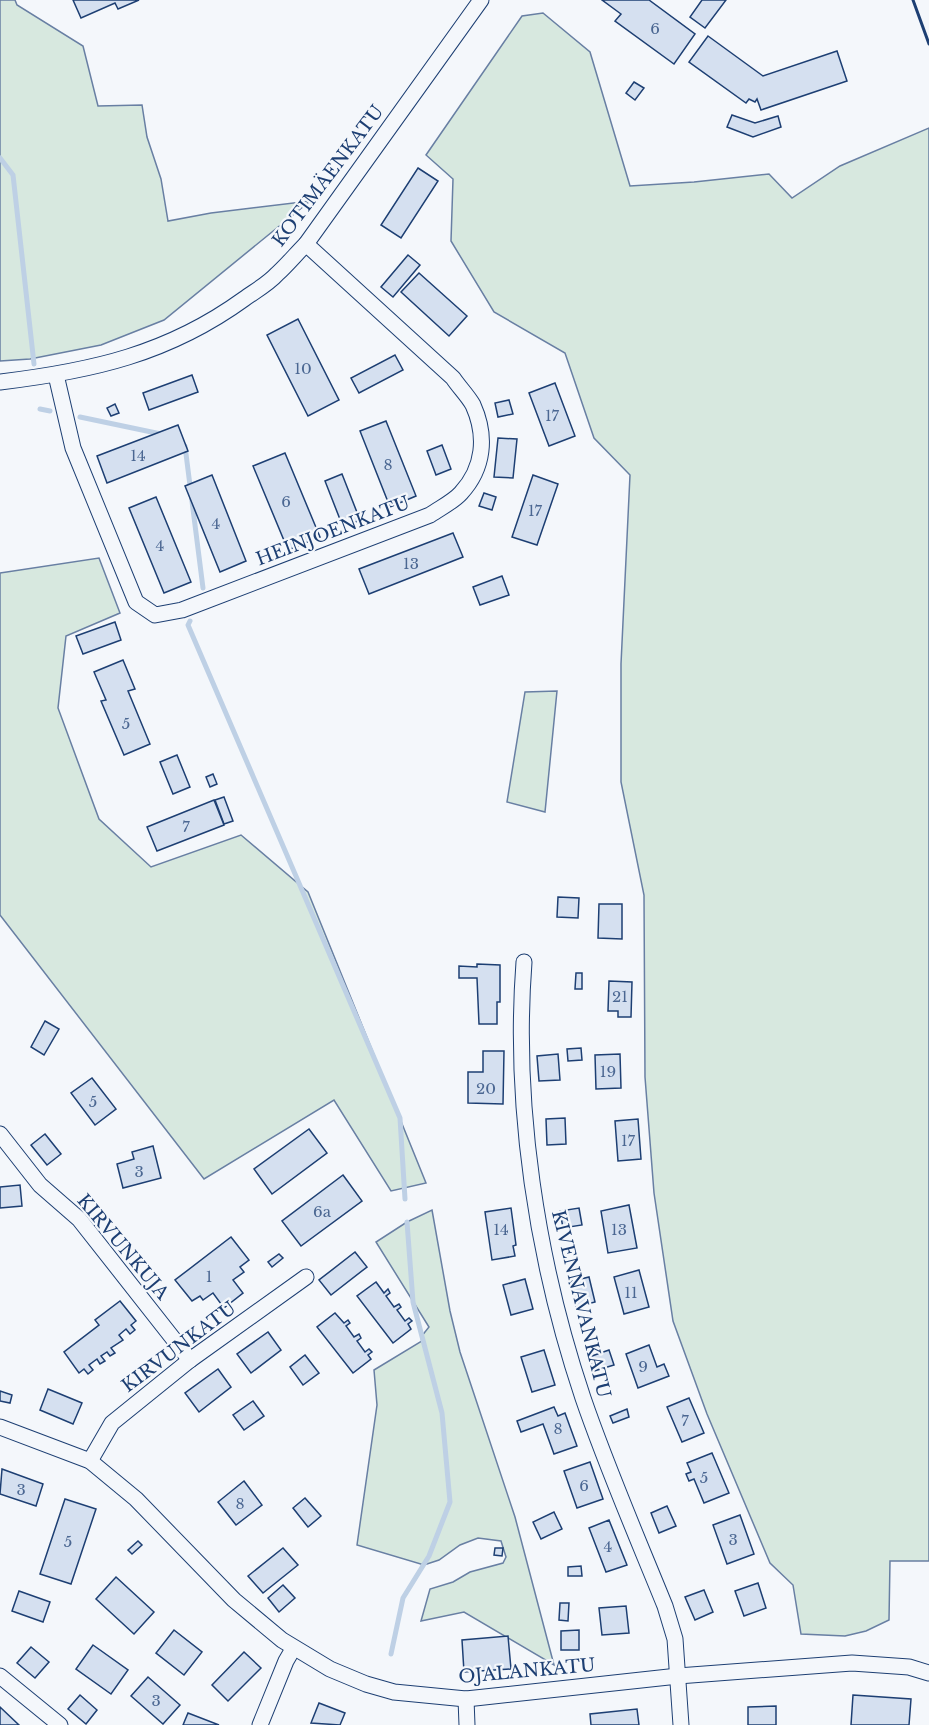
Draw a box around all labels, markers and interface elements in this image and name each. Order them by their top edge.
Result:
house number: 6 [650,19,660,38]
street label: KOTIMÄENKATU [267,100,388,251]
house number: 10 [294,359,312,378]
house number: 17 [545,406,560,425]
house number: 14 [130,446,146,465]
house number: 8 [383,455,393,474]
street label: HEINJOENKATU [253,492,413,570]
house number: 6 [281,492,291,511]
house number: 17 [528,501,543,520]
house number: 4 [212,514,220,533]
house number: 4 [156,536,164,555]
house number: 13 [403,554,419,573]
house number: 5 [122,714,130,733]
house number: 7 [182,817,190,836]
house number: 21 [612,987,628,1006]
house number: 19 [600,1062,616,1081]
house number: 20 [476,1079,496,1098]
house number: 5 [89,1092,97,1111]
house number: 17 [621,1131,636,1150]
house number: 3 [134,1162,144,1181]
street label: KIRVUNKUJA [72,1190,174,1305]
house number: 6a [313,1202,332,1221]
street label: KIVENNAVANKATU [547,1208,615,1400]
house number: 14 [493,1220,509,1239]
house number: 13 [611,1220,627,1239]
house number: 1 [206,1267,212,1286]
house number: 11 [624,1283,638,1302]
street label: KIRVUNKATU [118,1297,240,1397]
house number: 9 [638,1357,648,1376]
house number: 7 [681,1411,689,1430]
house number: 8 [553,1419,563,1438]
house number: 5 [700,1468,708,1487]
house number: 6 [579,1476,589,1495]
house number: 3 [16,1480,26,1499]
house number: 8 [235,1494,245,1513]
house number: 3 [728,1530,738,1549]
house number: 5 [64,1532,72,1551]
house number: 4 [604,1537,612,1556]
street label: OJALANKATU [458,1654,596,1688]
house number: 3 [151,1691,161,1710]

